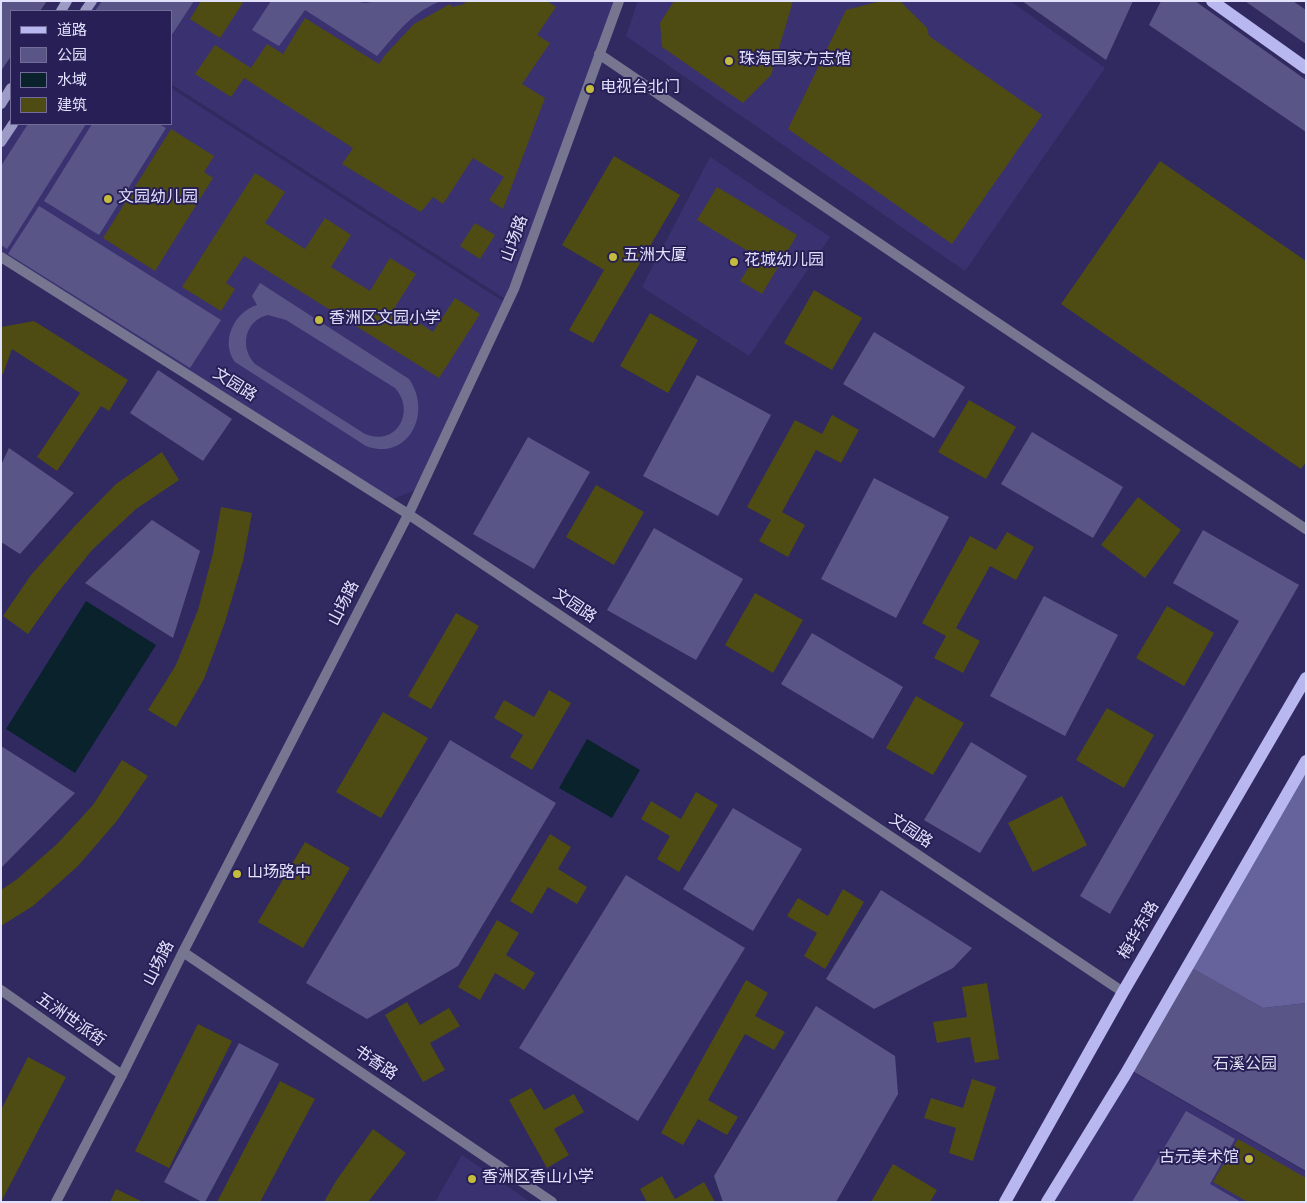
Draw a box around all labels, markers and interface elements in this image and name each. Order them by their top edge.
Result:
legend [10,10,172,125]
text: 道路 [57,22,87,41]
text: 公园 [57,47,87,66]
place label: 珠海国家方志馆 [739,51,851,71]
marker: 珠海国家方志馆 [723,55,735,67]
text: 水域 [57,72,87,91]
place label: 电视台北门 [600,79,680,99]
marker: 电视台北门 [584,83,596,95]
text: 建筑 [57,97,87,116]
place label: 文园幼儿园 [118,189,198,209]
marker: 文园幼儿园 [102,193,114,205]
street label: 山场路 [499,213,533,265]
place label: 五洲大厦 [623,247,687,267]
marker: 五洲大厦 [607,251,619,263]
place label: 花城幼儿园 [744,252,824,272]
marker: 花城幼儿园 [728,256,740,268]
place label: 香洲区文园小学 [329,310,441,330]
marker: 香洲区文园小学 [313,314,325,326]
street label: 文园路 [209,365,259,407]
street label: 山场路 [326,578,364,630]
street label: 文园路 [549,586,599,628]
street label: 文园路 [885,811,935,853]
place label: 山场路中 [247,864,311,884]
marker: 山场路中 [231,868,243,880]
street label: 梅华东路 [1116,898,1164,964]
street label: 山场路 [141,938,179,990]
street label: 五洲世派街 [32,990,108,1052]
street label: 书香路 [350,1043,400,1085]
park label: 石溪公园 [1213,1056,1277,1076]
place label: 古元美术馆 [1159,1149,1239,1169]
marker: 古元美术馆 [1243,1153,1255,1165]
place label: 香洲区香山小学 [482,1169,594,1189]
marker: 香洲区香山小学 [466,1173,478,1185]

